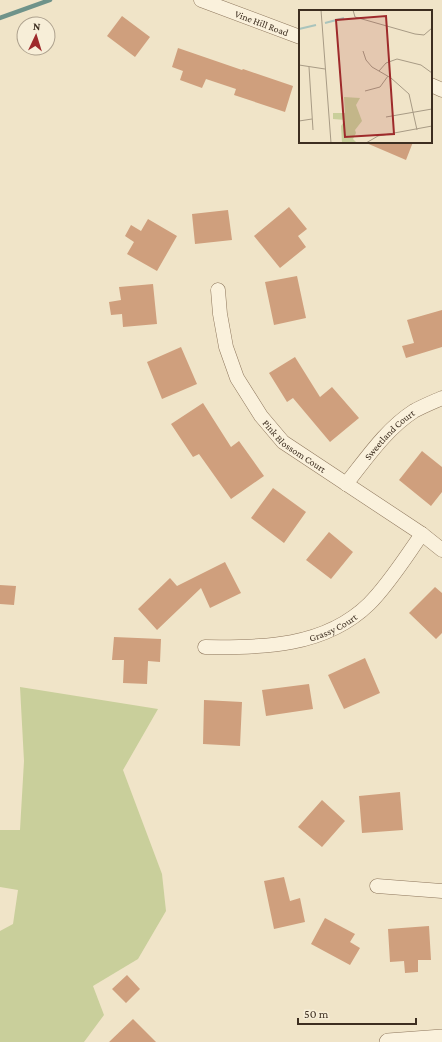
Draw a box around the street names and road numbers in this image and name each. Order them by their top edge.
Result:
street label: Vine Hill Road [234,8,291,38]
street label: Sweetland Court [362,407,417,462]
street label: Pink Blossom Court [261,417,329,475]
street label: Grassy Court [308,611,359,643]

